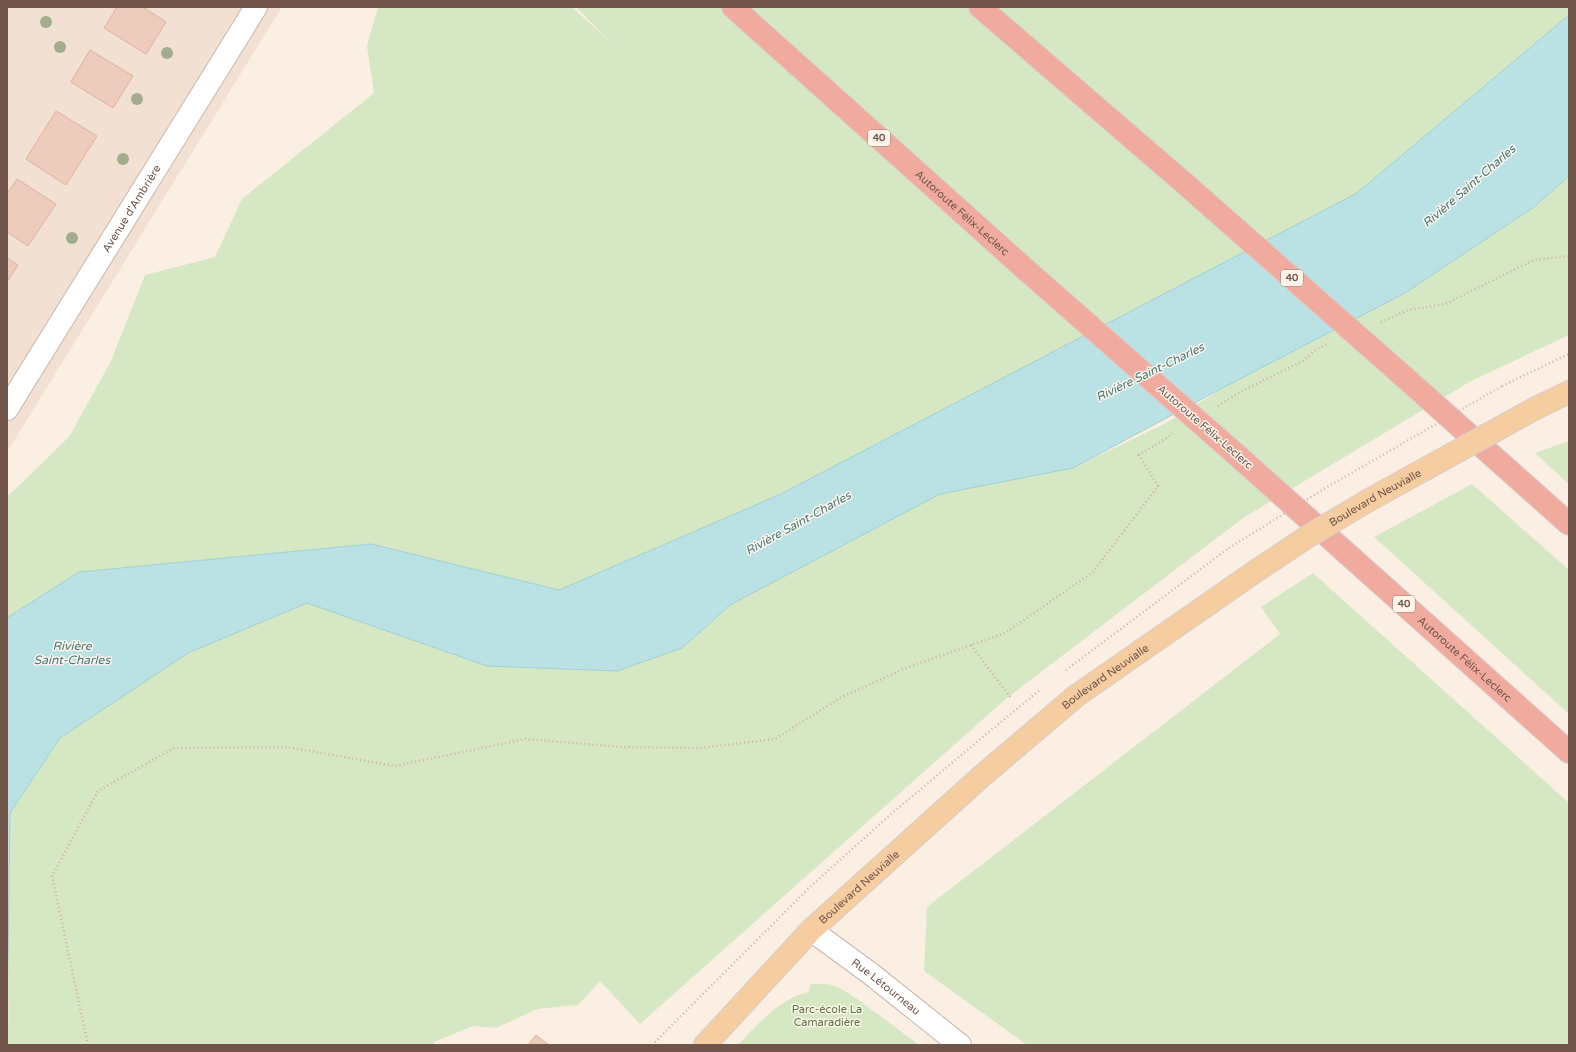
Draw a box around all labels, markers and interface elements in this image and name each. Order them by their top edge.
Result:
road number: 40 [868,130,890,146]
water label: Rivière Saint-Charles [1420,141,1519,230]
street label: Avenue d'Ambrière [99,162,163,254]
street label: Autoroute Félix-Leclerc [913,167,1012,258]
road number: 40 [1281,270,1303,286]
water label: Rivière Saint-Charles [1094,339,1207,404]
street label: Autoroute Félix-Leclerc [1155,382,1255,472]
street label: Boulevard Neuvialle [1327,466,1423,529]
water label: Rivière Saint-Charles [743,488,854,558]
road number: 40 [1393,596,1415,612]
street label: Autoroute Félix-Leclerc [1415,613,1515,704]
water label: Rivière Saint-Charles [34,639,111,667]
street label: Boulevard Neuvialle [1059,641,1151,712]
street label: Boulevard Neuvialle [816,847,902,926]
street label: Rue Létourneau [849,956,923,1017]
park label: Parc-école La Camaradière [792,1003,862,1029]

